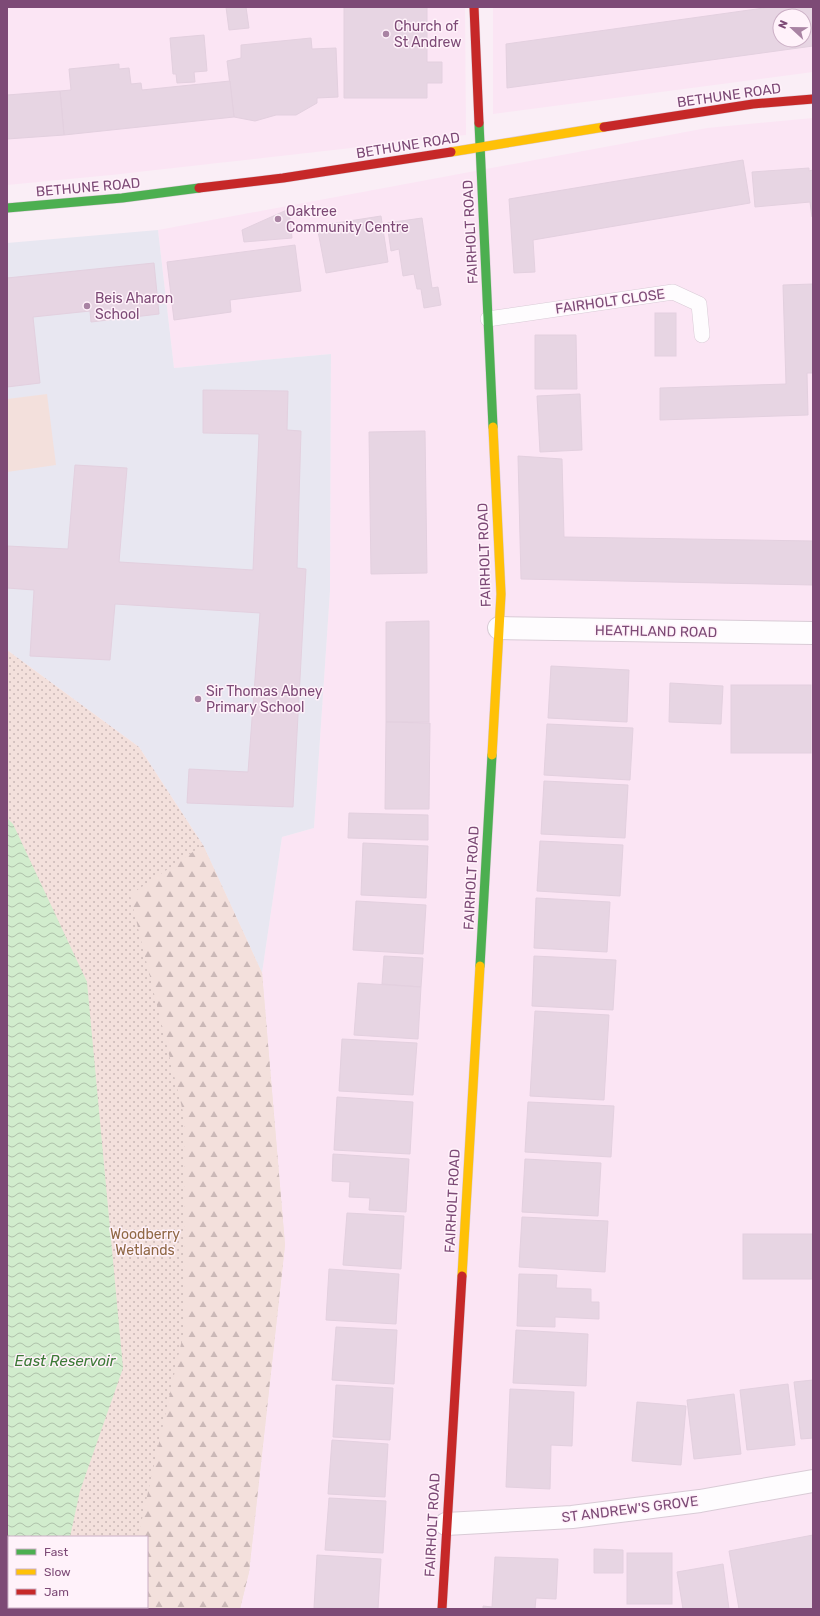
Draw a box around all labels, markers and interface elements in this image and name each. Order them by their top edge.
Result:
north arrow [772,8,812,48]
place label: Church of St Andrew [394,18,462,51]
text: N [776,18,791,31]
marker: Church of St Andrew [381,29,391,39]
street label: BETHUNE ROAD [676,80,782,111]
street label: BETHUNE ROAD [355,129,461,162]
street label: BETHUNE ROAD [35,174,141,201]
street label: FAIRHOLT ROAD [459,179,482,285]
place label: Oaktree Community Centre [286,203,409,236]
marker: Oaktree Community Centre [273,214,283,224]
street label: FAIRHOLT CLOSE [554,285,666,318]
place label: Beis Aharon School [95,290,173,323]
marker: Beis Aharon School [82,301,92,311]
street label: FAIRHOLT ROAD [474,503,495,607]
street label: HEATHLAND ROAD [595,622,717,641]
place label: Sir Thomas Abney Primary School [206,683,323,716]
marker: Sir Thomas Abney Primary School [193,694,203,704]
street label: FAIRHOLT ROAD [460,825,483,931]
street label: FAIRHOLT ROAD [441,1148,464,1254]
park label: Woodberry Wetlands [110,1226,180,1259]
water label: East Reservoir [15,1352,117,1370]
street label: FAIRHOLT ROAD [421,1472,444,1578]
street label: ST ANDREW'S GROVE [561,1493,699,1526]
legend [8,1536,148,1608]
text: Fast [44,1545,68,1559]
text: Slow [44,1565,71,1579]
text: Jam [44,1585,69,1599]

